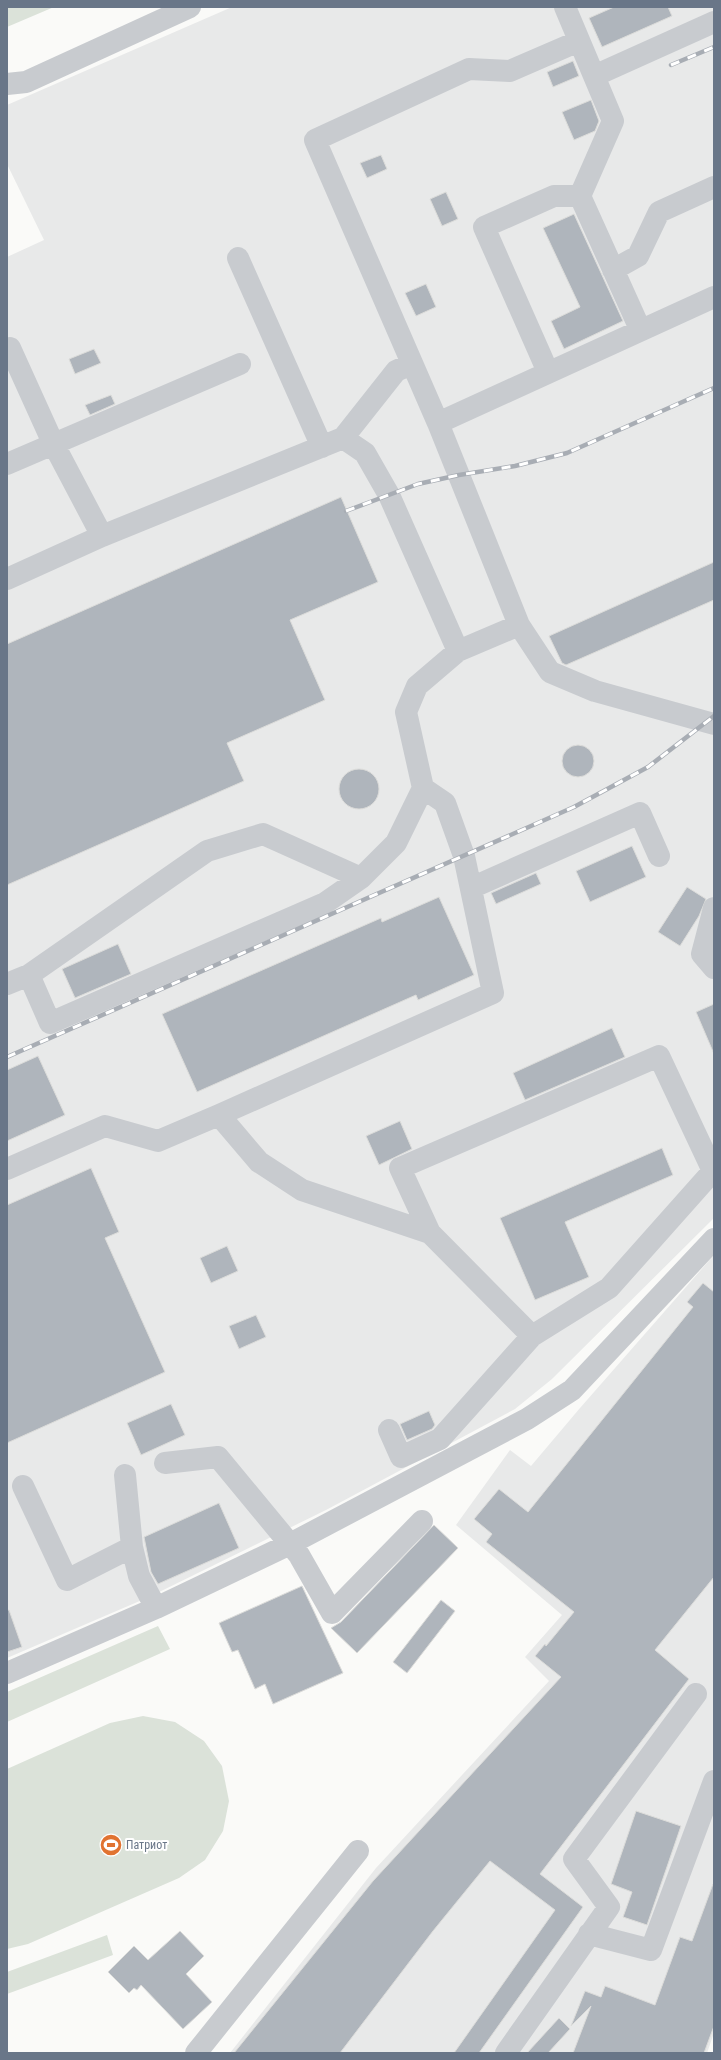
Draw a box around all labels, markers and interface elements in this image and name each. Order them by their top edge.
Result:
sports icon: Патриот [98,1832,124,1858]
place label: Патриот [126,1838,167,1852]

